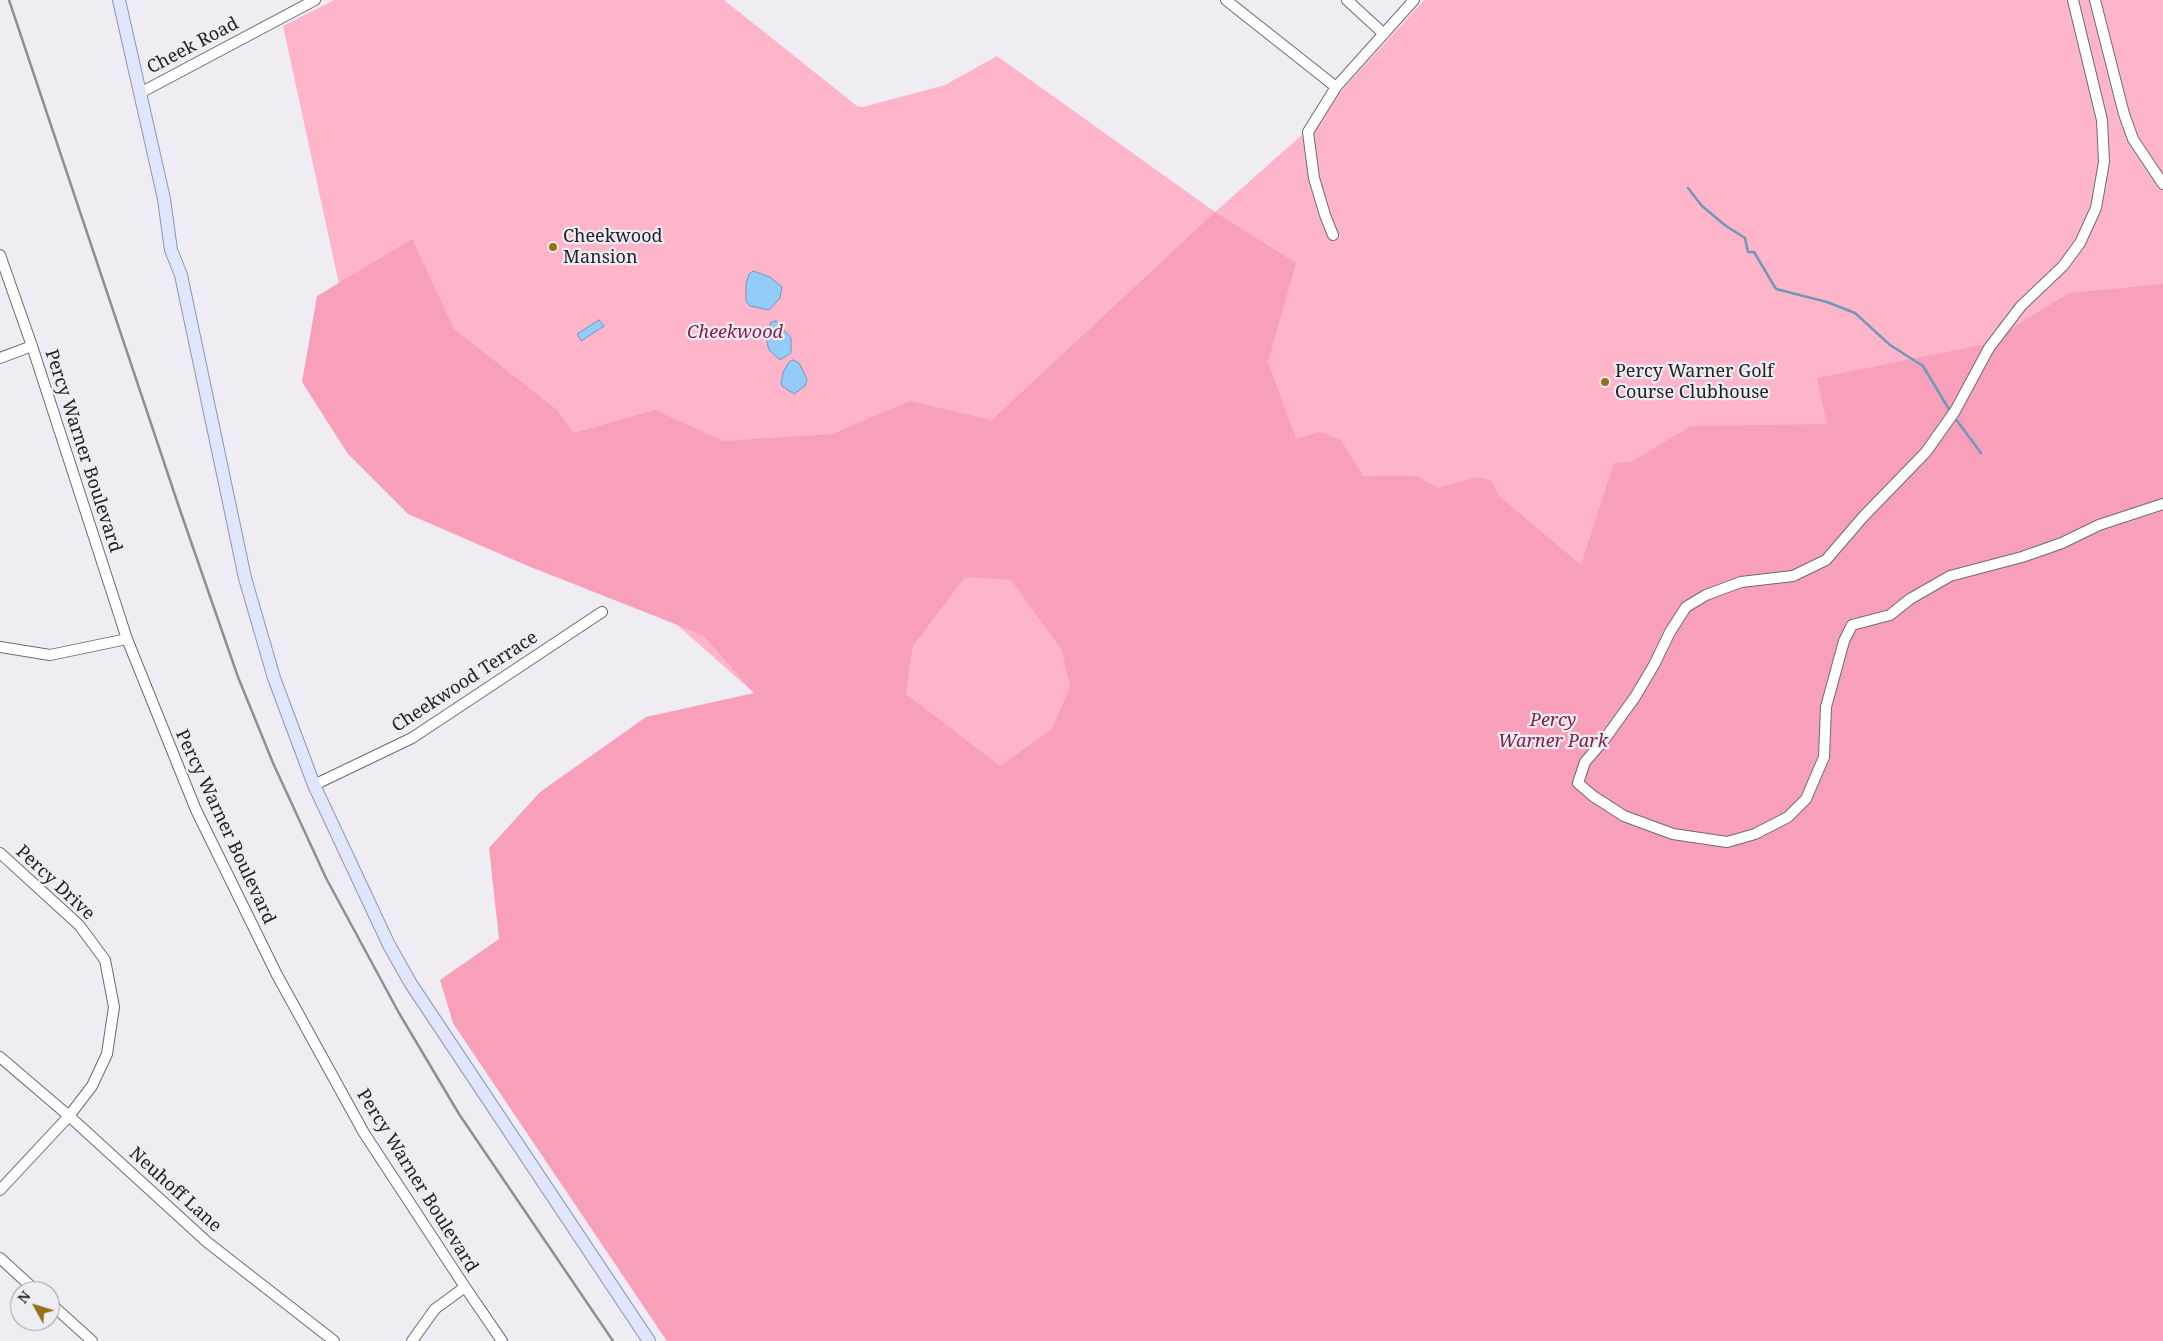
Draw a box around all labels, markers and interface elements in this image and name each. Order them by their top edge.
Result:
street label: Cheek Road [144,13,242,79]
place label: Cheekwood Mansion [563,226,663,268]
marker: Cheekwood Mansion [547,241,559,253]
park label: Cheekwood [687,322,783,344]
street label: Percy Warner Boulevard [40,347,126,555]
place label: Percy Warner Golf Course Clubhouse [1615,361,1774,404]
marker: Percy Warner Golf Course Clubhouse [1599,376,1611,388]
street label: Cheekwood Terrace [388,627,542,737]
park label: Percy Warner Park [1498,710,1608,752]
street label: Percy Warner Boulevard [170,726,280,928]
street label: Percy Drive [11,841,99,925]
street label: Percy Warner Boulevard [352,1085,482,1277]
street label: Neuhoff Lane [124,1143,226,1237]
north arrow [10,1281,60,1331]
text: N [13,1287,35,1307]

